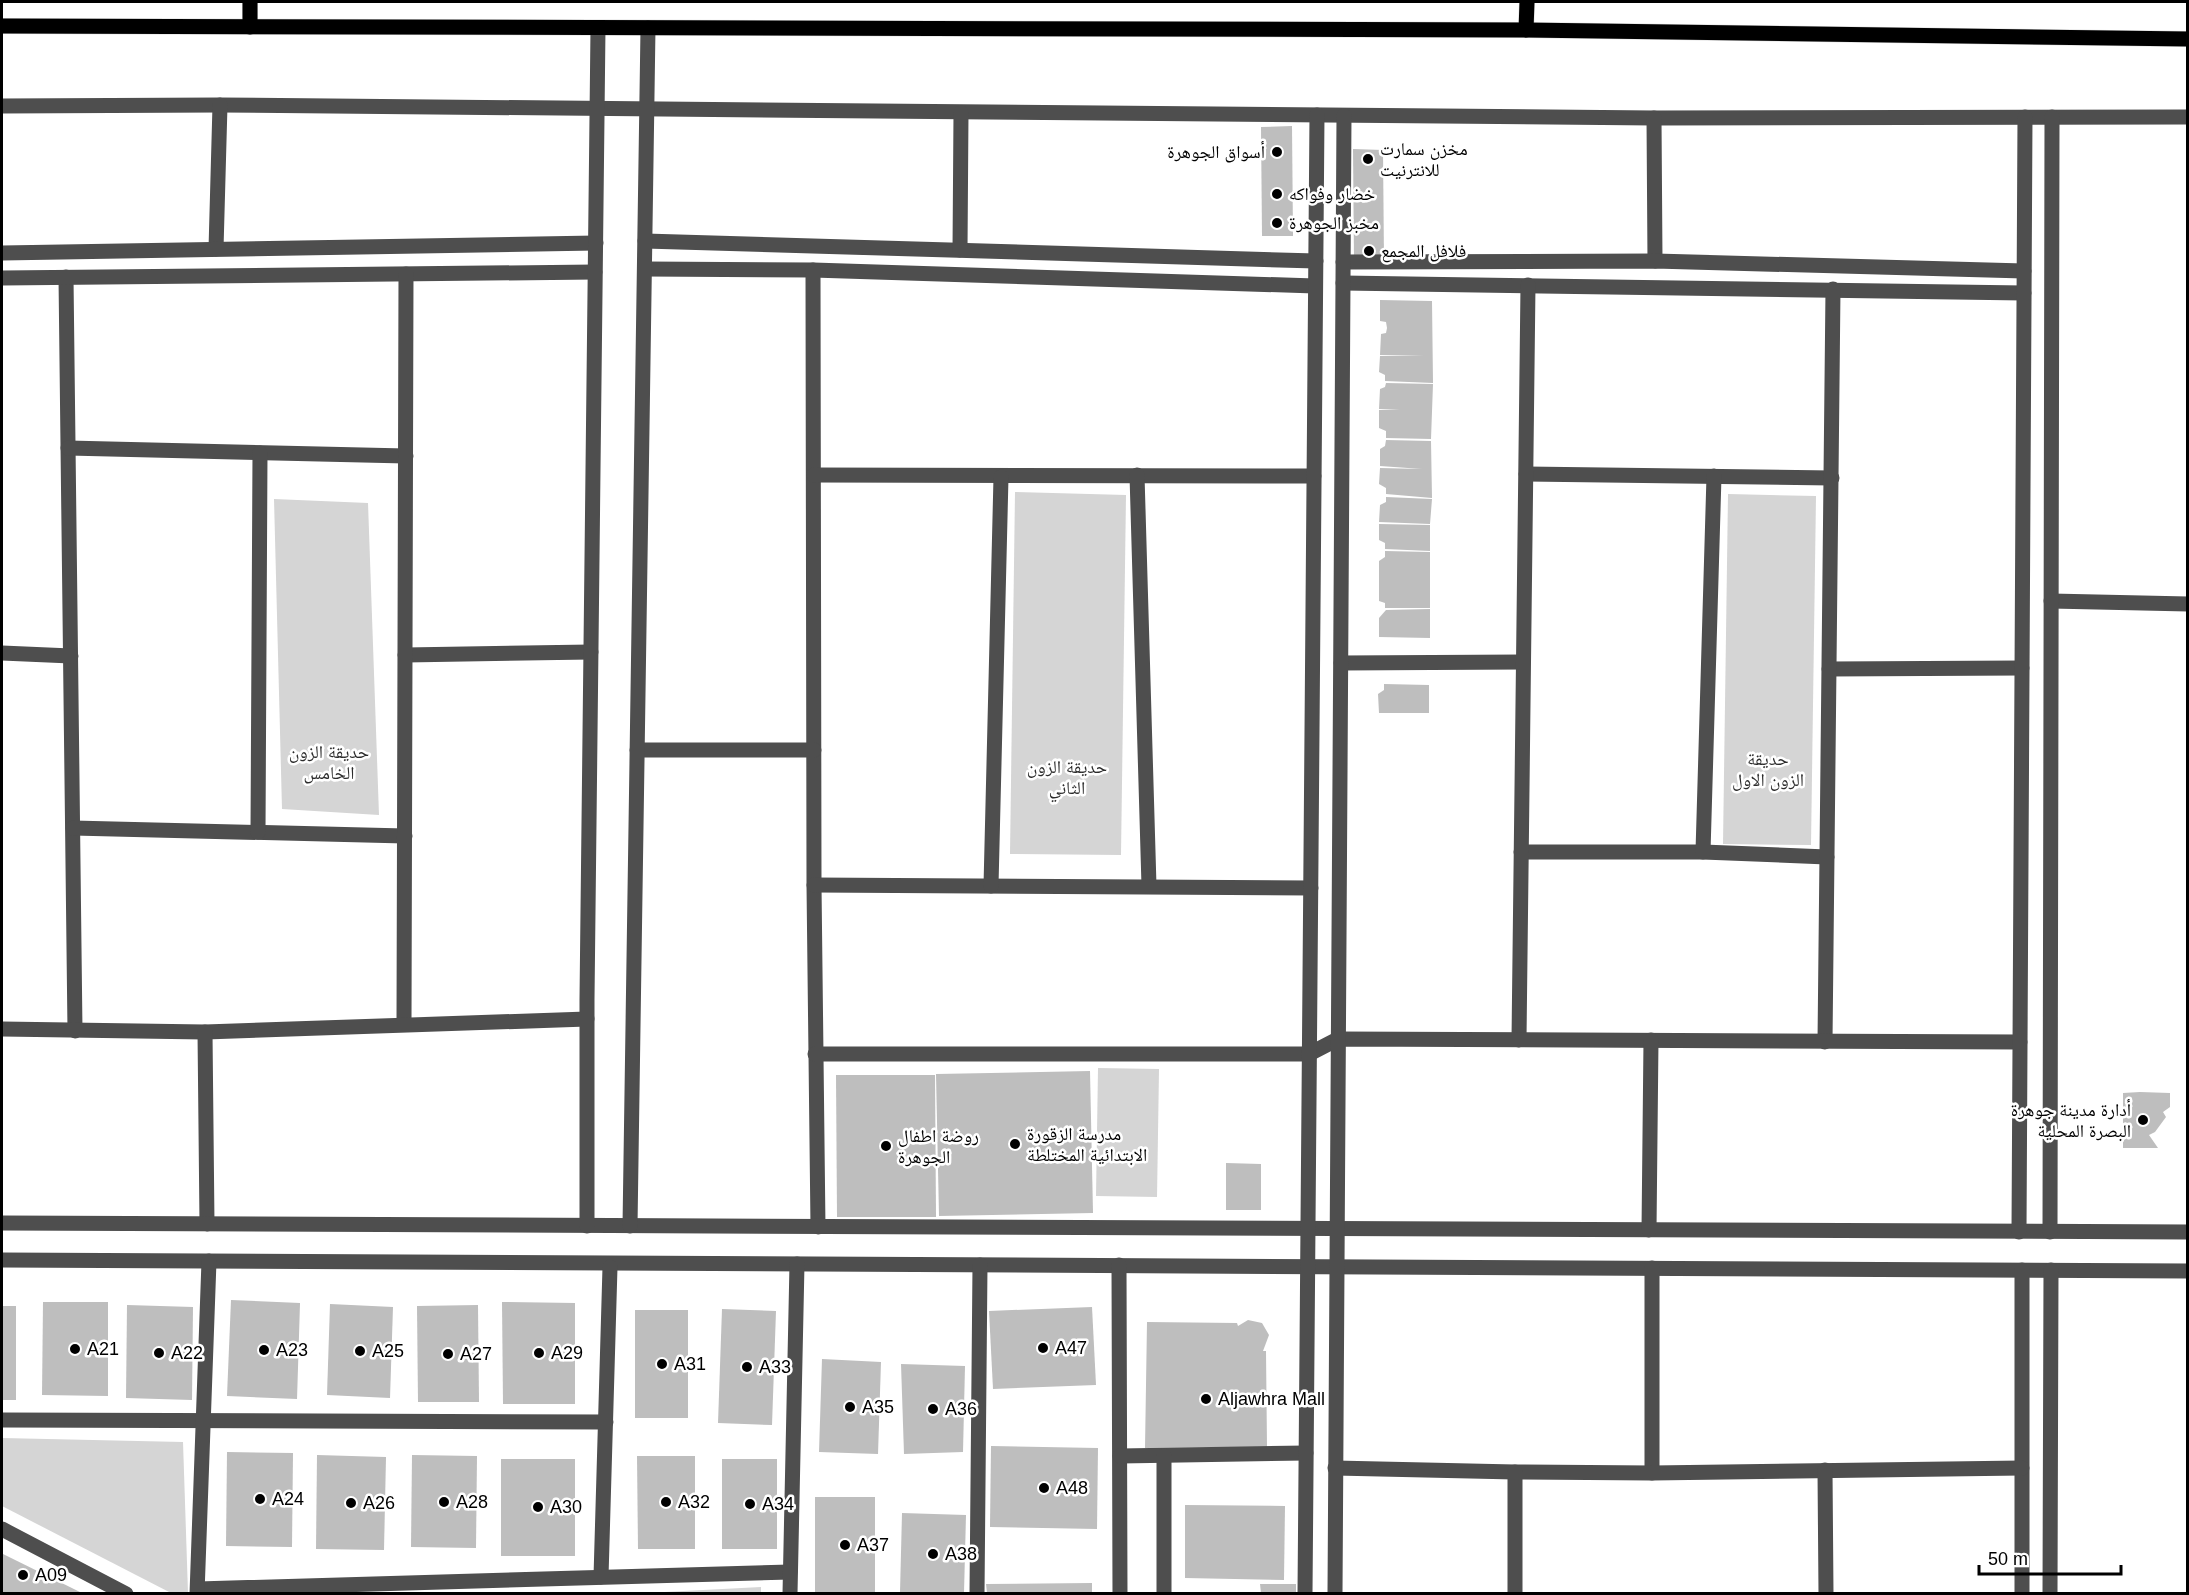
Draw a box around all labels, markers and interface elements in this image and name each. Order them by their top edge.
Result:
place label: مخزن سمارت للانترنيت [1380,139,1468,180]
place label: أسواق الجوهرة [1167,141,1265,163]
marker: أسواق الجوهرة [1270,145,1284,159]
marker: مخزن سمارت للانترنيت [1361,152,1375,166]
place label: خضار وفواكه [1289,184,1375,204]
marker: خضار وفواكه [1270,187,1284,201]
place label: مخبز الجوهرة [1289,213,1379,234]
marker: مخبز الجوهرة [1270,216,1284,230]
place label: فلافل المجمع [1381,241,1466,263]
marker: فلافل المجمع [1362,244,1376,258]
park label: حديقة الزون الخامس [289,742,369,784]
park label: حديقة الزون الاول [1732,749,1804,791]
park label: حديقة الزون الثاني [1027,757,1107,803]
place label: أدارة مدينة جوهرة البصرة المحلية [2011,1099,2131,1142]
marker: أدارة مدينة جوهرة البصرة المحلية [2136,1113,2150,1127]
place label: مدرسة الزقورة الابتدائية المختلطة [1027,1124,1147,1166]
place label: روضة اطفال الجوهرة [898,1126,979,1167]
marker: مدرسة الزقورة الابتدائية المختلطة [1008,1137,1022,1151]
marker: روضة اطفال الجوهرة [879,1139,893,1153]
place label: A47 [1055,1338,1087,1358]
place label: A21 [87,1339,119,1359]
place label: A23 [276,1340,308,1360]
place label: A25 [372,1341,404,1361]
marker: A47 [1036,1341,1050,1355]
marker: A21 [68,1342,82,1356]
place label: A22 [171,1343,203,1363]
marker: A23 [257,1343,271,1357]
place label: A29 [551,1343,583,1363]
marker: A25 [353,1344,367,1358]
place label: A27 [460,1344,492,1364]
marker: A22 [152,1346,166,1360]
marker: A29 [532,1346,546,1360]
marker: A27 [441,1347,455,1361]
place label: A31 [674,1354,706,1374]
marker: A31 [655,1357,669,1371]
place label: A33 [759,1357,791,1377]
marker: A33 [740,1360,754,1374]
place label: Aljawhra Mall [1218,1389,1325,1409]
marker: Aljawhra Mall [1199,1392,1213,1406]
place label: A35 [862,1397,894,1417]
place label: A36 [945,1399,977,1419]
marker: A35 [843,1400,857,1414]
marker: A36 [926,1402,940,1416]
place label: A48 [1056,1478,1088,1498]
marker: A48 [1037,1481,1051,1495]
place label: A24 [272,1489,304,1509]
marker: A24 [253,1492,267,1506]
place label: A28 [456,1492,488,1512]
place label: A32 [678,1492,710,1512]
place label: A26 [363,1493,395,1513]
place label: A34 [762,1494,794,1514]
marker: A28 [437,1495,451,1509]
marker: A32 [659,1495,673,1509]
marker: A26 [344,1496,358,1510]
place label: A30 [550,1497,582,1517]
marker: A34 [743,1497,757,1511]
marker: A30 [531,1500,545,1514]
place label: A37 [857,1535,889,1555]
marker: A37 [838,1538,852,1552]
scale bar [1979,1538,2122,1576]
place label: A38 [945,1544,977,1564]
marker: A38 [926,1547,940,1561]
text: 50 m [1988,1549,2028,1569]
place label: A09 [35,1565,67,1585]
marker: A09 [16,1568,30,1582]

